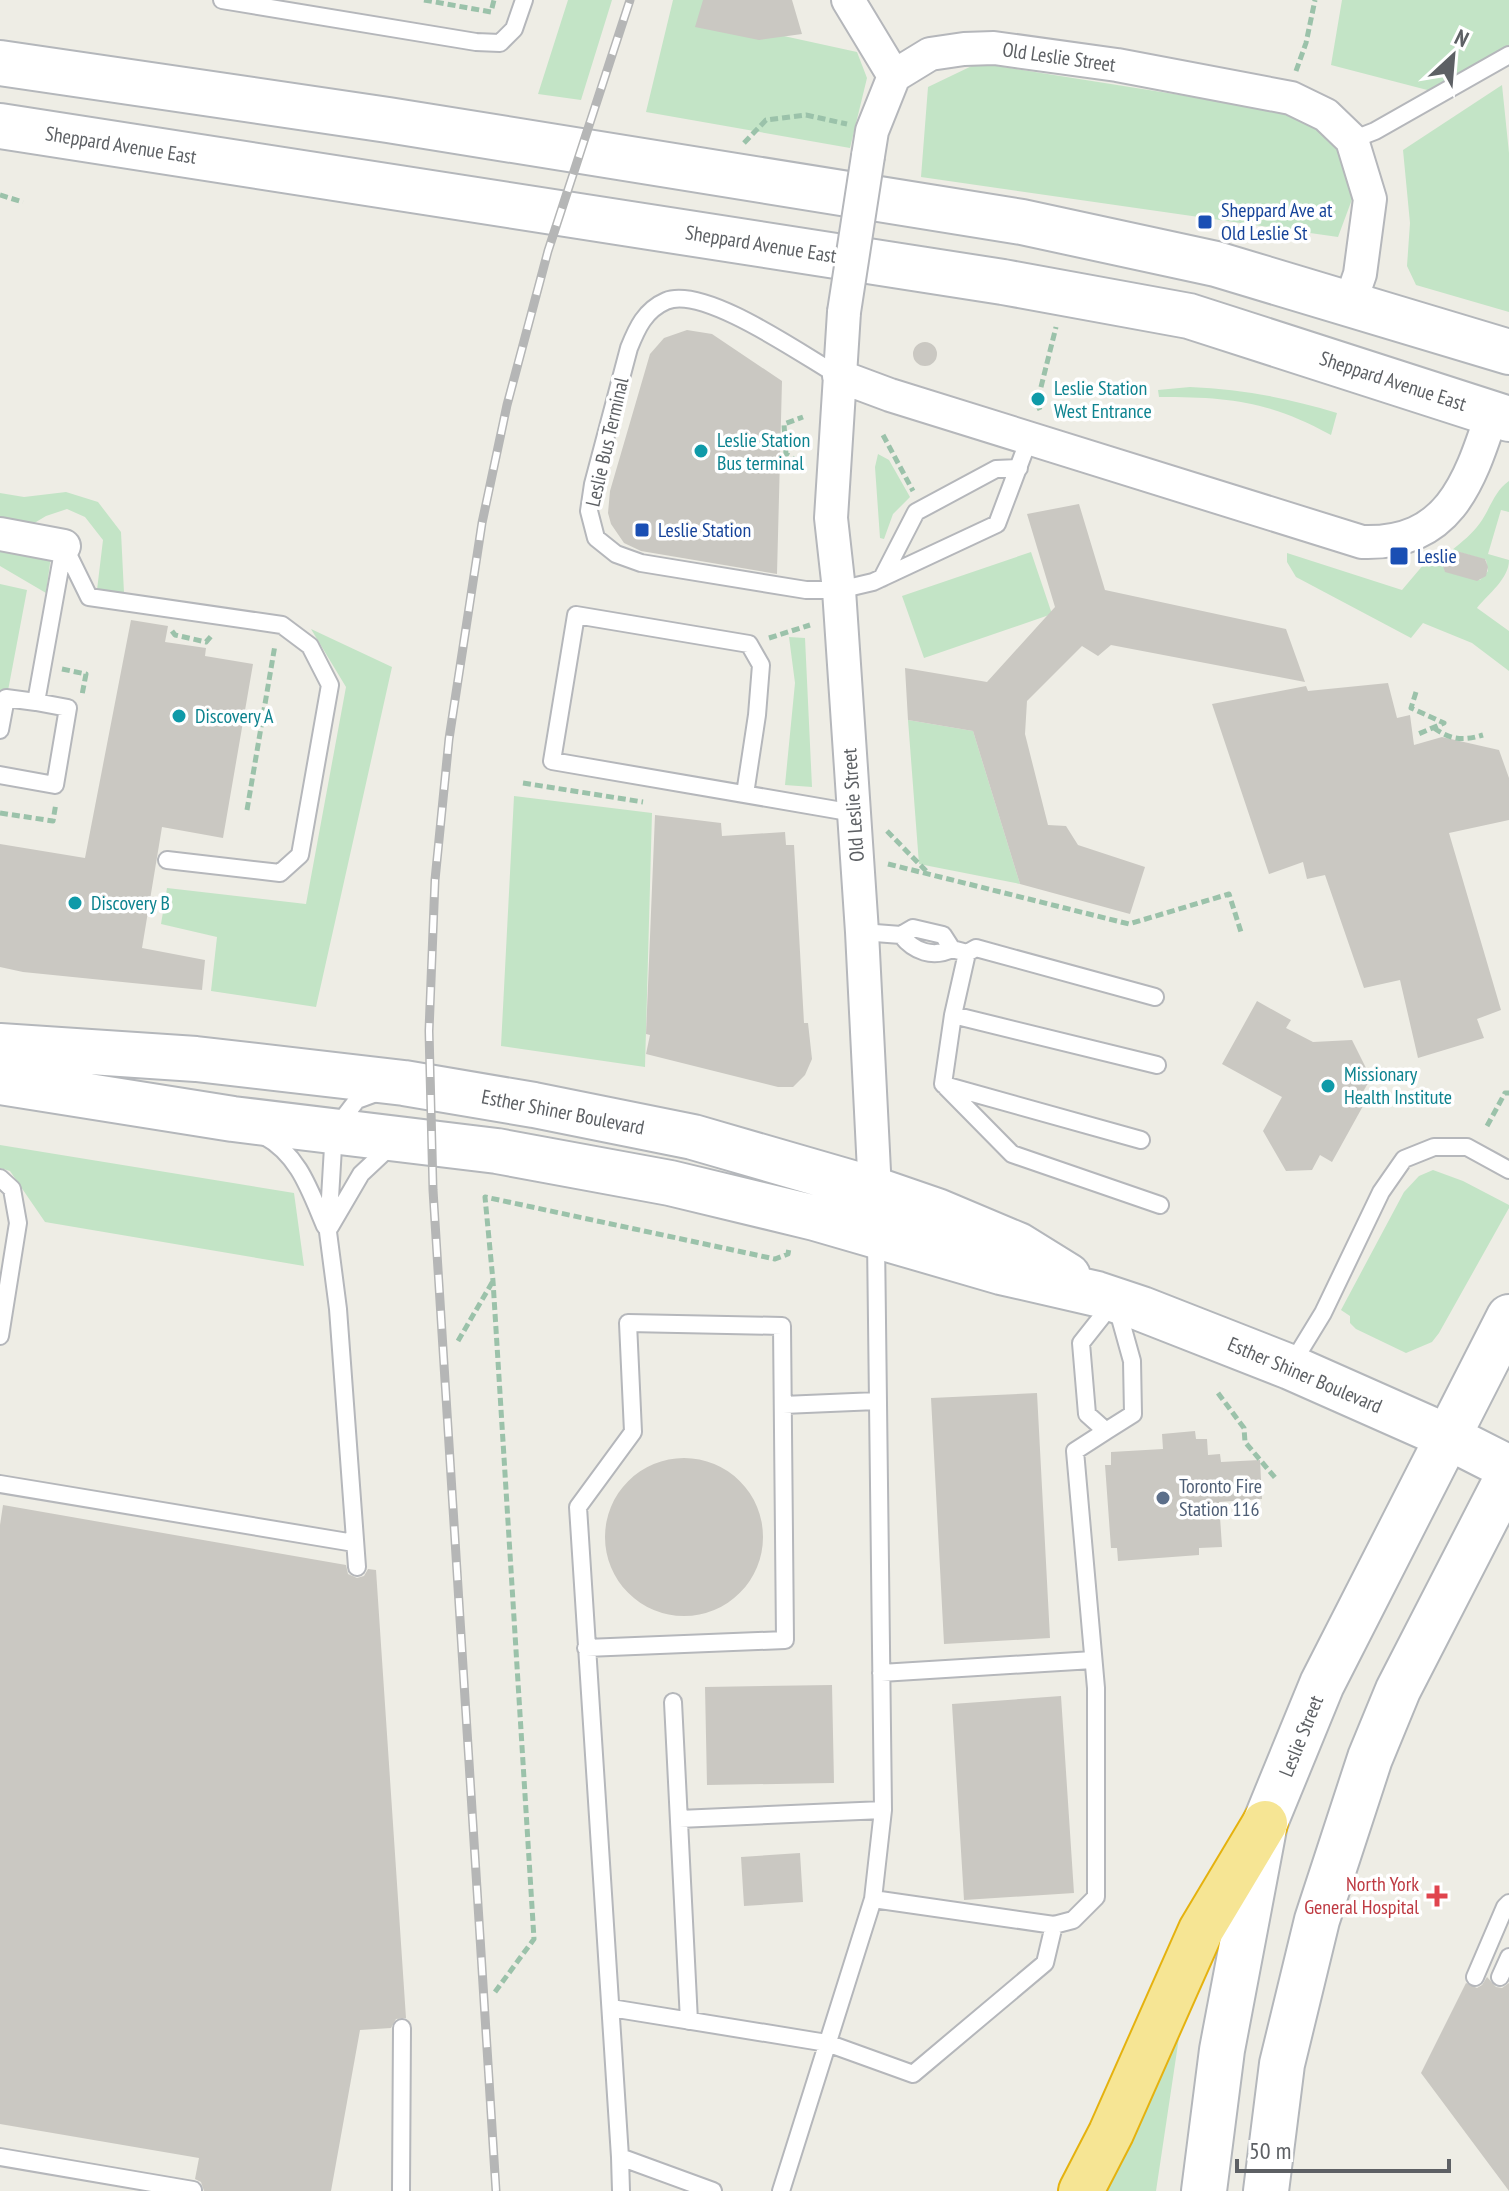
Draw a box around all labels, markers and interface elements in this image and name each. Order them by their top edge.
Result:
north arrow [1413,16,1493,96]
text: N [1450,23,1473,53]
street label: Old Leslie Street [1001,36,1118,78]
street label: Sheppard Avenue East [44,120,199,170]
place label: Sheppard Ave at Old Leslie St [1221,197,1333,246]
marker: Sheppard Ave at Old Leslie St [1196,213,1214,231]
street label: Sheppard Avenue East [684,219,839,269]
street label: Sheppard Avenue East [1316,345,1470,417]
street label: Leslie Bus Terminal [579,374,635,509]
place label: Leslie Station West Entrance [1054,375,1152,424]
marker: Leslie Station West Entrance [1029,390,1047,408]
place label: Leslie Station Bus terminal [717,427,810,476]
marker: Leslie Station Bus terminal [692,442,710,460]
place label: Leslie Station [658,517,751,543]
marker: Leslie Station [633,521,651,539]
place label: Leslie [1417,543,1457,569]
marker: Leslie [1388,545,1410,567]
place label: Discovery A [195,703,274,729]
marker: Discovery A [170,707,188,725]
street label: Old Leslie Street [836,747,870,863]
place label: Discovery B [91,890,170,916]
marker: Discovery B [66,894,84,912]
place label: Missionary Health Institute [1344,1061,1452,1110]
marker: Missionary Health Institute [1319,1077,1337,1095]
street label: Esther Shiner Boulevard [479,1083,647,1141]
street label: Esther Shiner Boulevard [1224,1331,1386,1419]
place label: Toronto Fire Station 116 [1179,1473,1262,1522]
marker: Toronto Fire Station 116 [1154,1489,1172,1507]
street label: Leslie Street [1273,1691,1329,1780]
place label: North York General Hospital [1304,1871,1419,1920]
marker: North York General Hospital [1426,1885,1448,1907]
scale bar [1237,2123,1449,2173]
text: 50 m [1249,2135,1291,2166]

